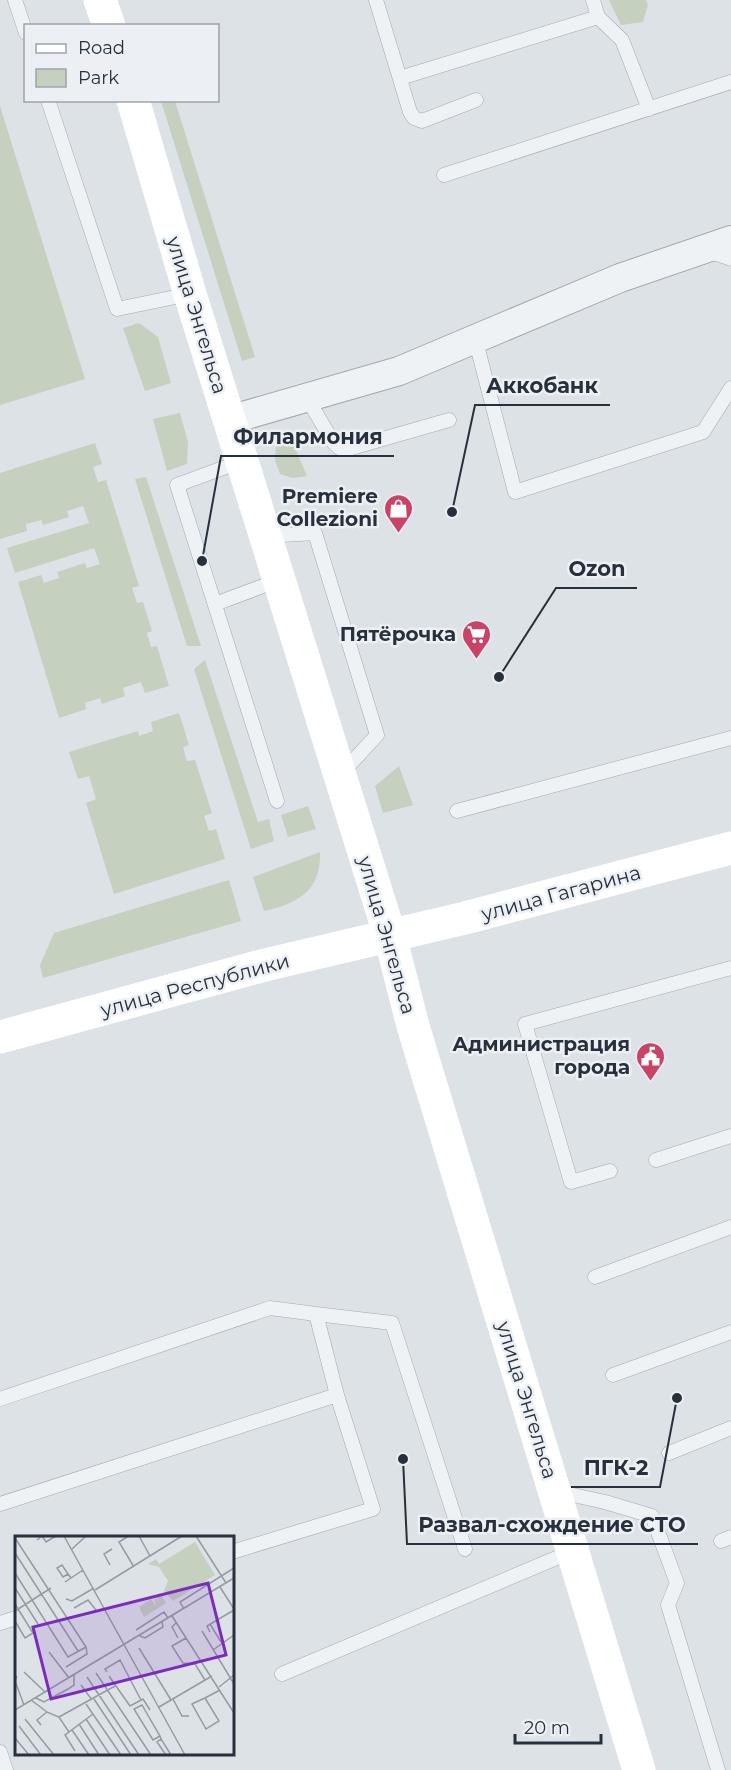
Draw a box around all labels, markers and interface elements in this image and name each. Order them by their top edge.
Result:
legend [24,24,219,102]
text: Road [78,37,125,59]
text: Park [78,67,119,89]
street label: улица Энгельса [161,232,232,397]
callout: Аккобанк [475,366,610,405]
text: Аккобанк [486,373,598,398]
callout: Филармония [221,417,394,456]
text: Филармония [233,424,383,449]
place label: Premiere Collezioni [276,484,378,531]
shop icon: Premiere Collezioni [383,492,415,534]
callout: Ozon [556,549,637,588]
text: Ozon [568,556,626,581]
supermarket icon: Пятёрочка [461,618,493,660]
place label: Пятёрочка [340,622,456,646]
street label: улица Энгельса [353,852,421,1017]
street label: улица Гагарина [478,860,643,926]
street label: улица Республики [97,948,292,1022]
place label: Администрация города [452,1032,630,1079]
public building icon: Администрация города [635,1040,667,1082]
street label: улица Энгельса [491,1317,562,1482]
callout: ПГК-2 [571,1448,660,1487]
text: ПГК-2 [584,1455,648,1480]
callout: Развал-схождение СТО [407,1505,698,1544]
text: Развал-схождение СТО [418,1512,686,1537]
inset map [15,1536,234,1755]
scale bar [515,1707,600,1745]
text: 20 m [524,1717,570,1739]

